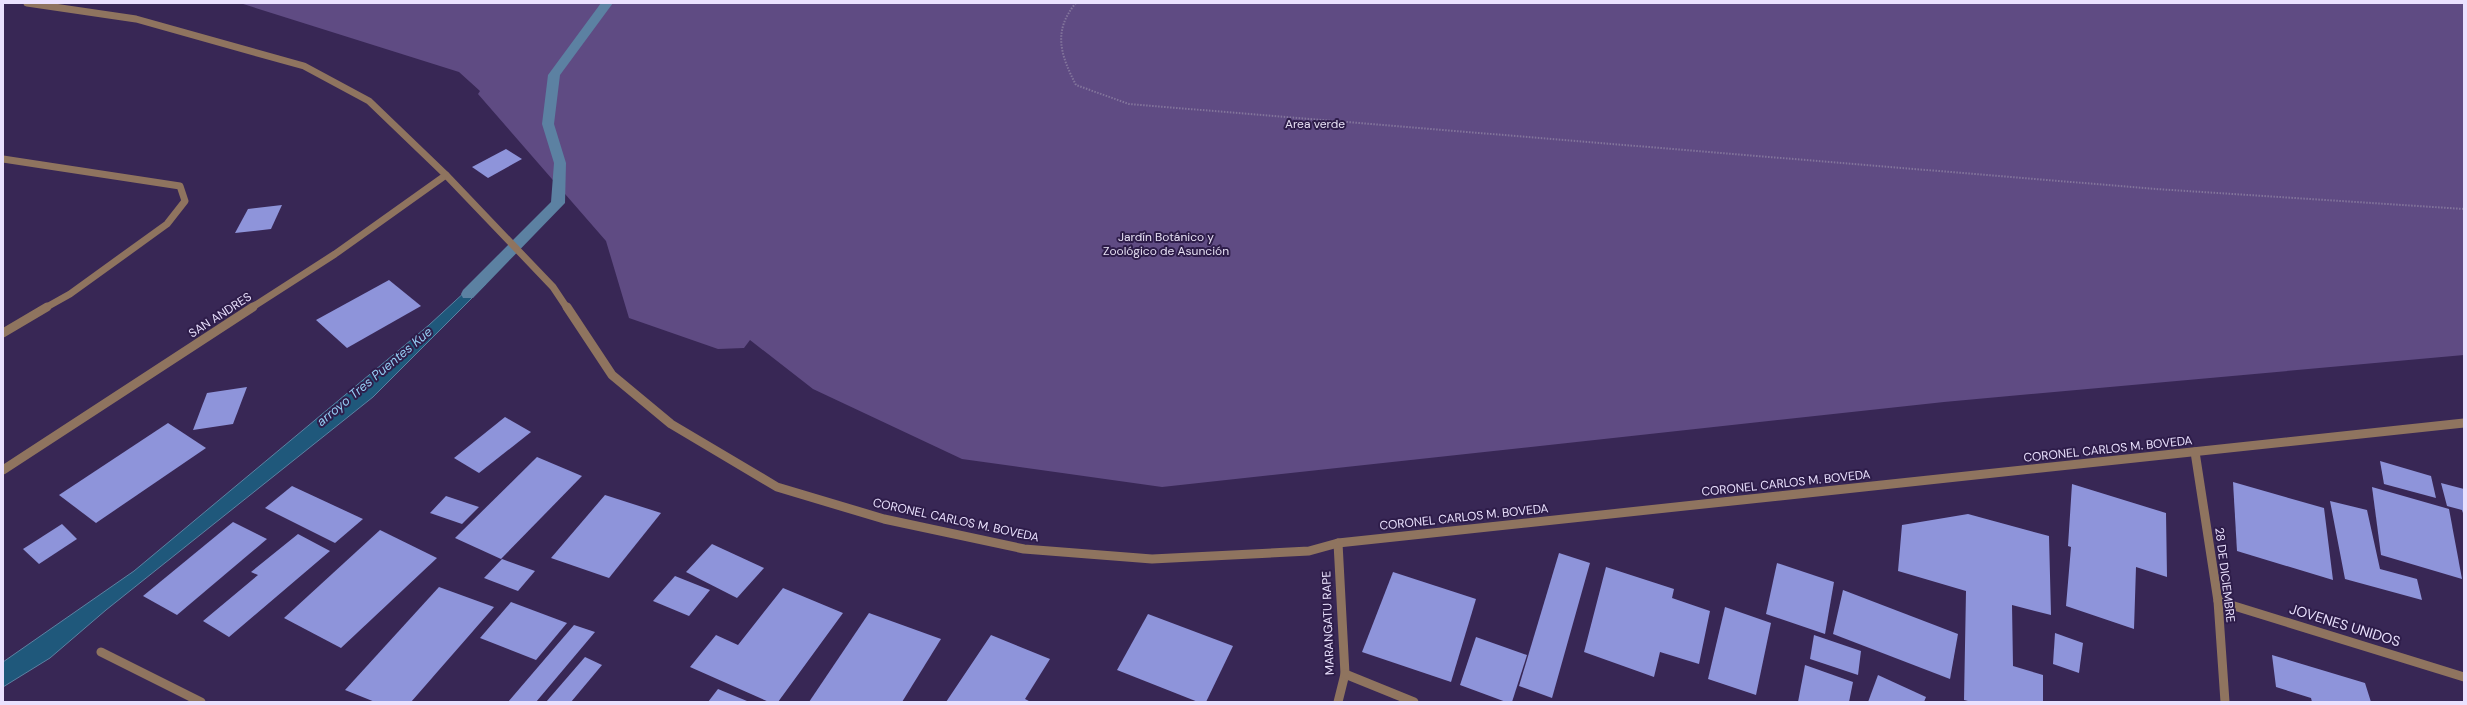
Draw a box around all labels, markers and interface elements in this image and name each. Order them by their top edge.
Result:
park label: Area verde [1285,116,1345,132]
park label: Jardín Botánico y Zoológico de Asunción [1103,229,1229,259]
street label: SAN ANDRES [186,289,254,341]
water label: arroyo Tres Puentes Kue [313,323,436,430]
street label: CORONEL CARLOS M. BOVEDA [2023,432,2193,466]
street label: CORONEL CARLOS M. BOVEDA [1701,466,1871,500]
street label: CORONEL CARLOS M. BOVEDA [871,495,1041,545]
street label: CORONEL CARLOS M. BOVEDA [1379,500,1549,534]
street label: 28 DE DICIEMBRE [2211,526,2239,624]
street label: MARANGATU RAPE [1318,570,1338,675]
street label: JOVENES UNIDOS [2287,600,2403,650]

